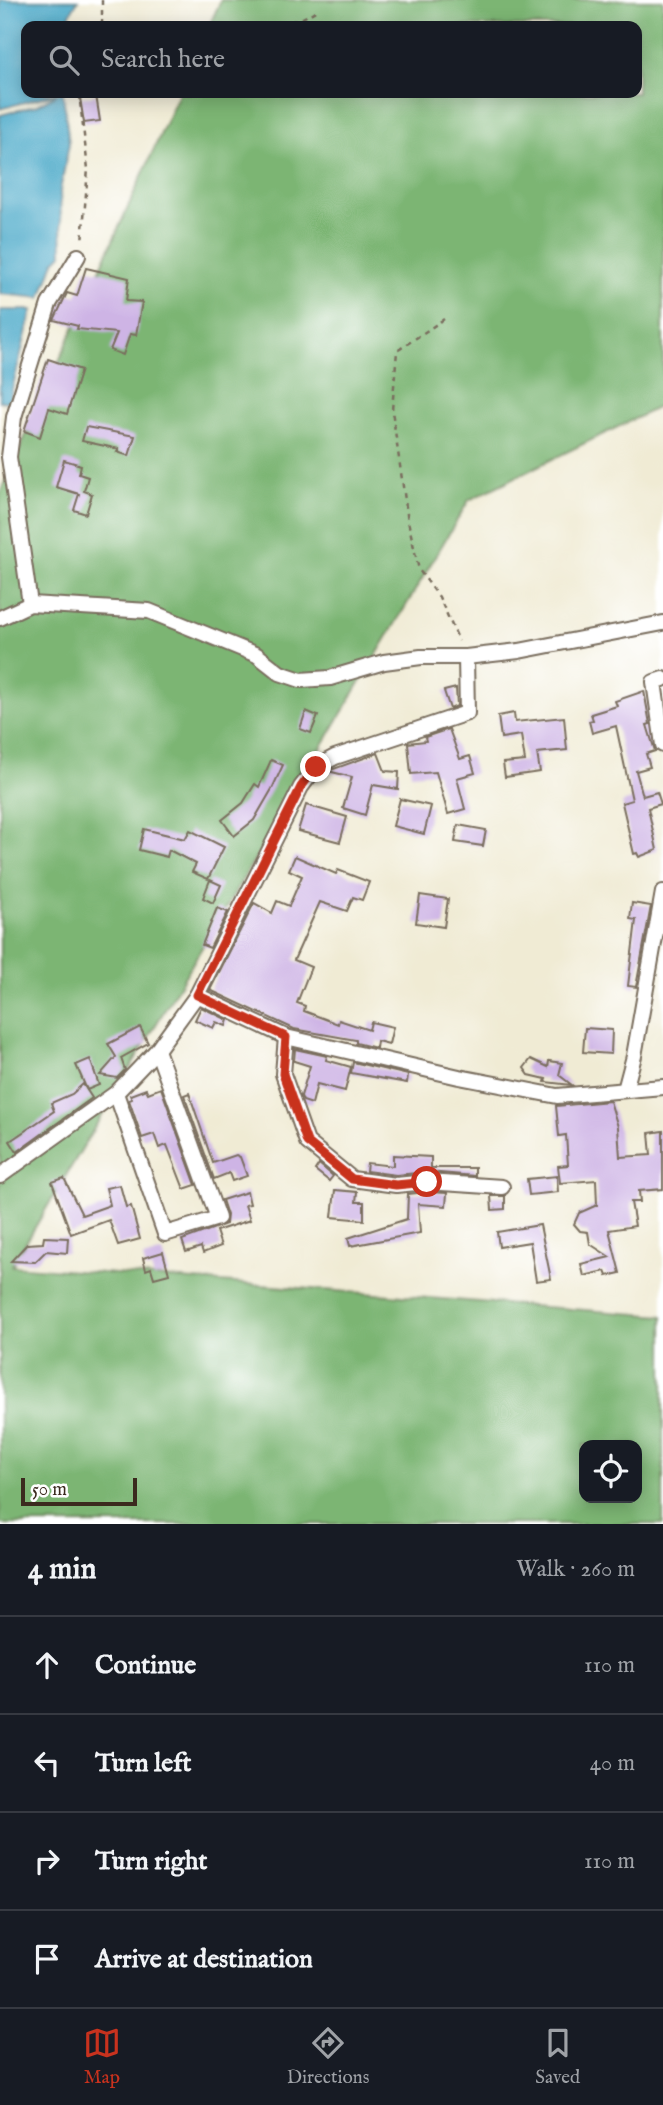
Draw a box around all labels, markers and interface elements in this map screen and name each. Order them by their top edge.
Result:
search box [21,21,642,98]
icon: search [45,41,83,79]
text: Search here [101,43,225,76]
route end [300,751,331,782]
route start [411,1166,442,1197]
map controls [579,1440,642,1503]
button: locate [579,1440,642,1503]
scale bar [21,1475,136,1507]
text: 50 m [32,1478,67,1502]
text: 4 min [28,1551,96,1589]
text: Walk · 260 m [516,1555,635,1584]
icon: ahead [28,1646,66,1684]
text: Continue [95,1649,196,1682]
text: 110 m [584,1651,635,1680]
icon: left [28,1744,66,1782]
text: Turn left [95,1747,192,1780]
text: 40 m [590,1749,635,1778]
icon: right [28,1842,66,1880]
text: Turn right [95,1845,208,1878]
text: 110 m [584,1847,635,1876]
icon: arrive [28,1940,66,1978]
text: Arrive at destination [95,1943,313,1976]
tab: Map [83,2024,121,2090]
tab: Directions [287,2024,369,2090]
tab: Saved [535,2024,580,2090]

